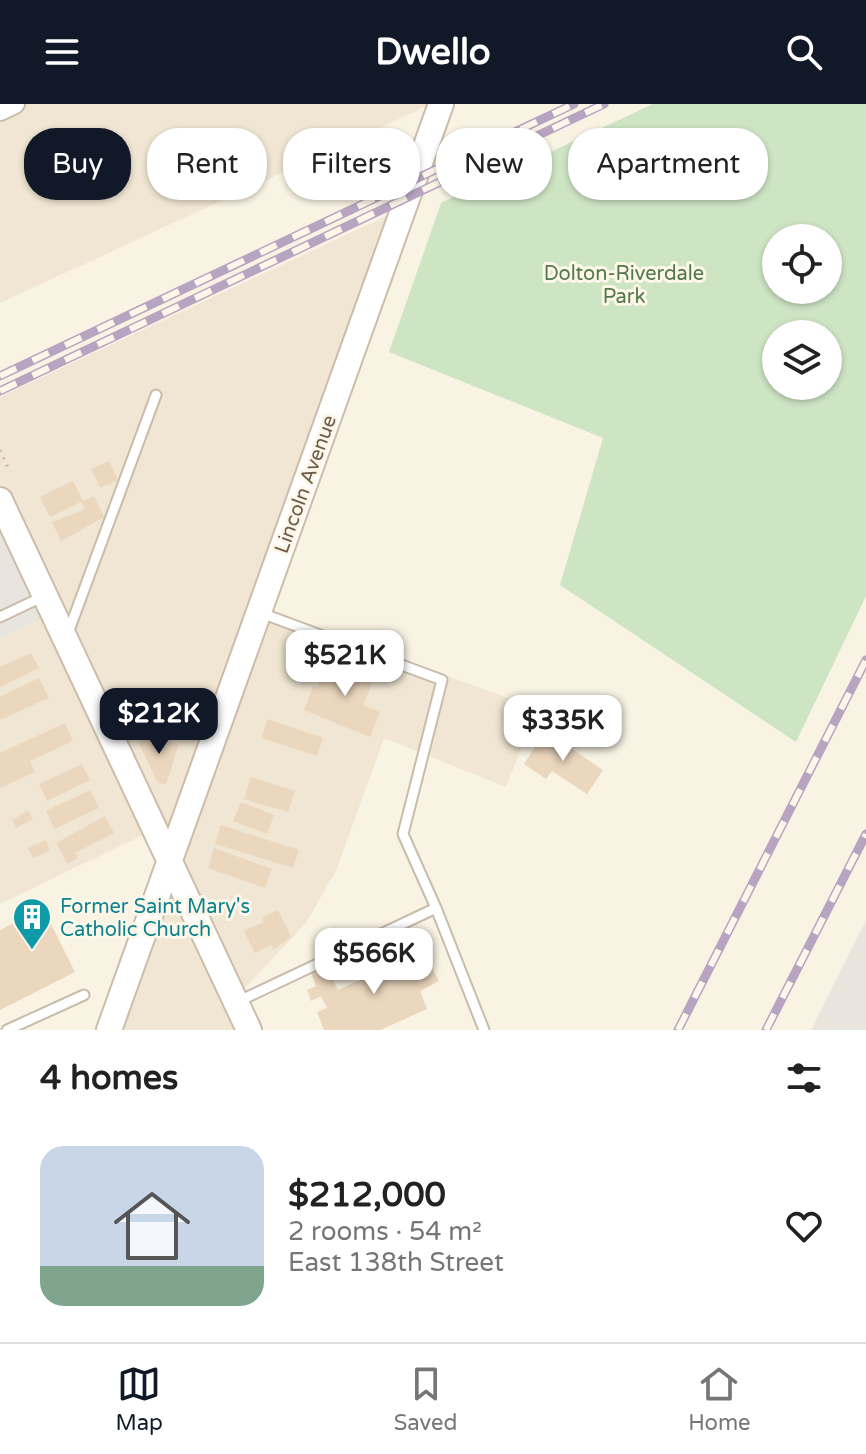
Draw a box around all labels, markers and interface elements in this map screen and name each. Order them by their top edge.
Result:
icon: menu [40,30,84,74]
icon: search [782,30,826,74]
text: Dwello [375,31,491,74]
chip: Buy [24,128,131,200]
chip: Rent [147,128,267,200]
chip: Filters [283,128,420,200]
chip: New [436,128,552,200]
chip: Apartment [568,128,768,200]
map controls [762,224,842,400]
button: locate [762,224,842,304]
park label: Dolton-Riverdale Park [544,262,704,309]
button: layers [762,320,842,400]
street label: Lincoln Avenue [270,412,342,557]
pin: $521K [289,630,401,698]
text: $521K [304,640,386,671]
pin: $212K [103,688,215,756]
pin: $335K [507,695,619,763]
text: $212K [118,698,200,729]
text: $335K [522,705,604,736]
place label: Former Saint Mary's Catholic Church [60,895,250,942]
building icon: Former Saint Mary's Catholic Church [11,896,53,951]
pin: $566K [318,928,430,996]
text: $566K [333,938,415,969]
icon: filters [782,1056,826,1100]
text: 4 homes [40,1058,178,1099]
text: $212,000 [288,1175,446,1216]
icon: home [104,1178,200,1274]
icon: heart [782,1204,826,1248]
text: 2 rooms · 54 m² [288,1216,482,1247]
text: East 138th Street [288,1247,504,1278]
tab: Map [115,1362,163,1436]
tab: Saved [394,1362,457,1436]
tab: Home [688,1362,751,1436]

